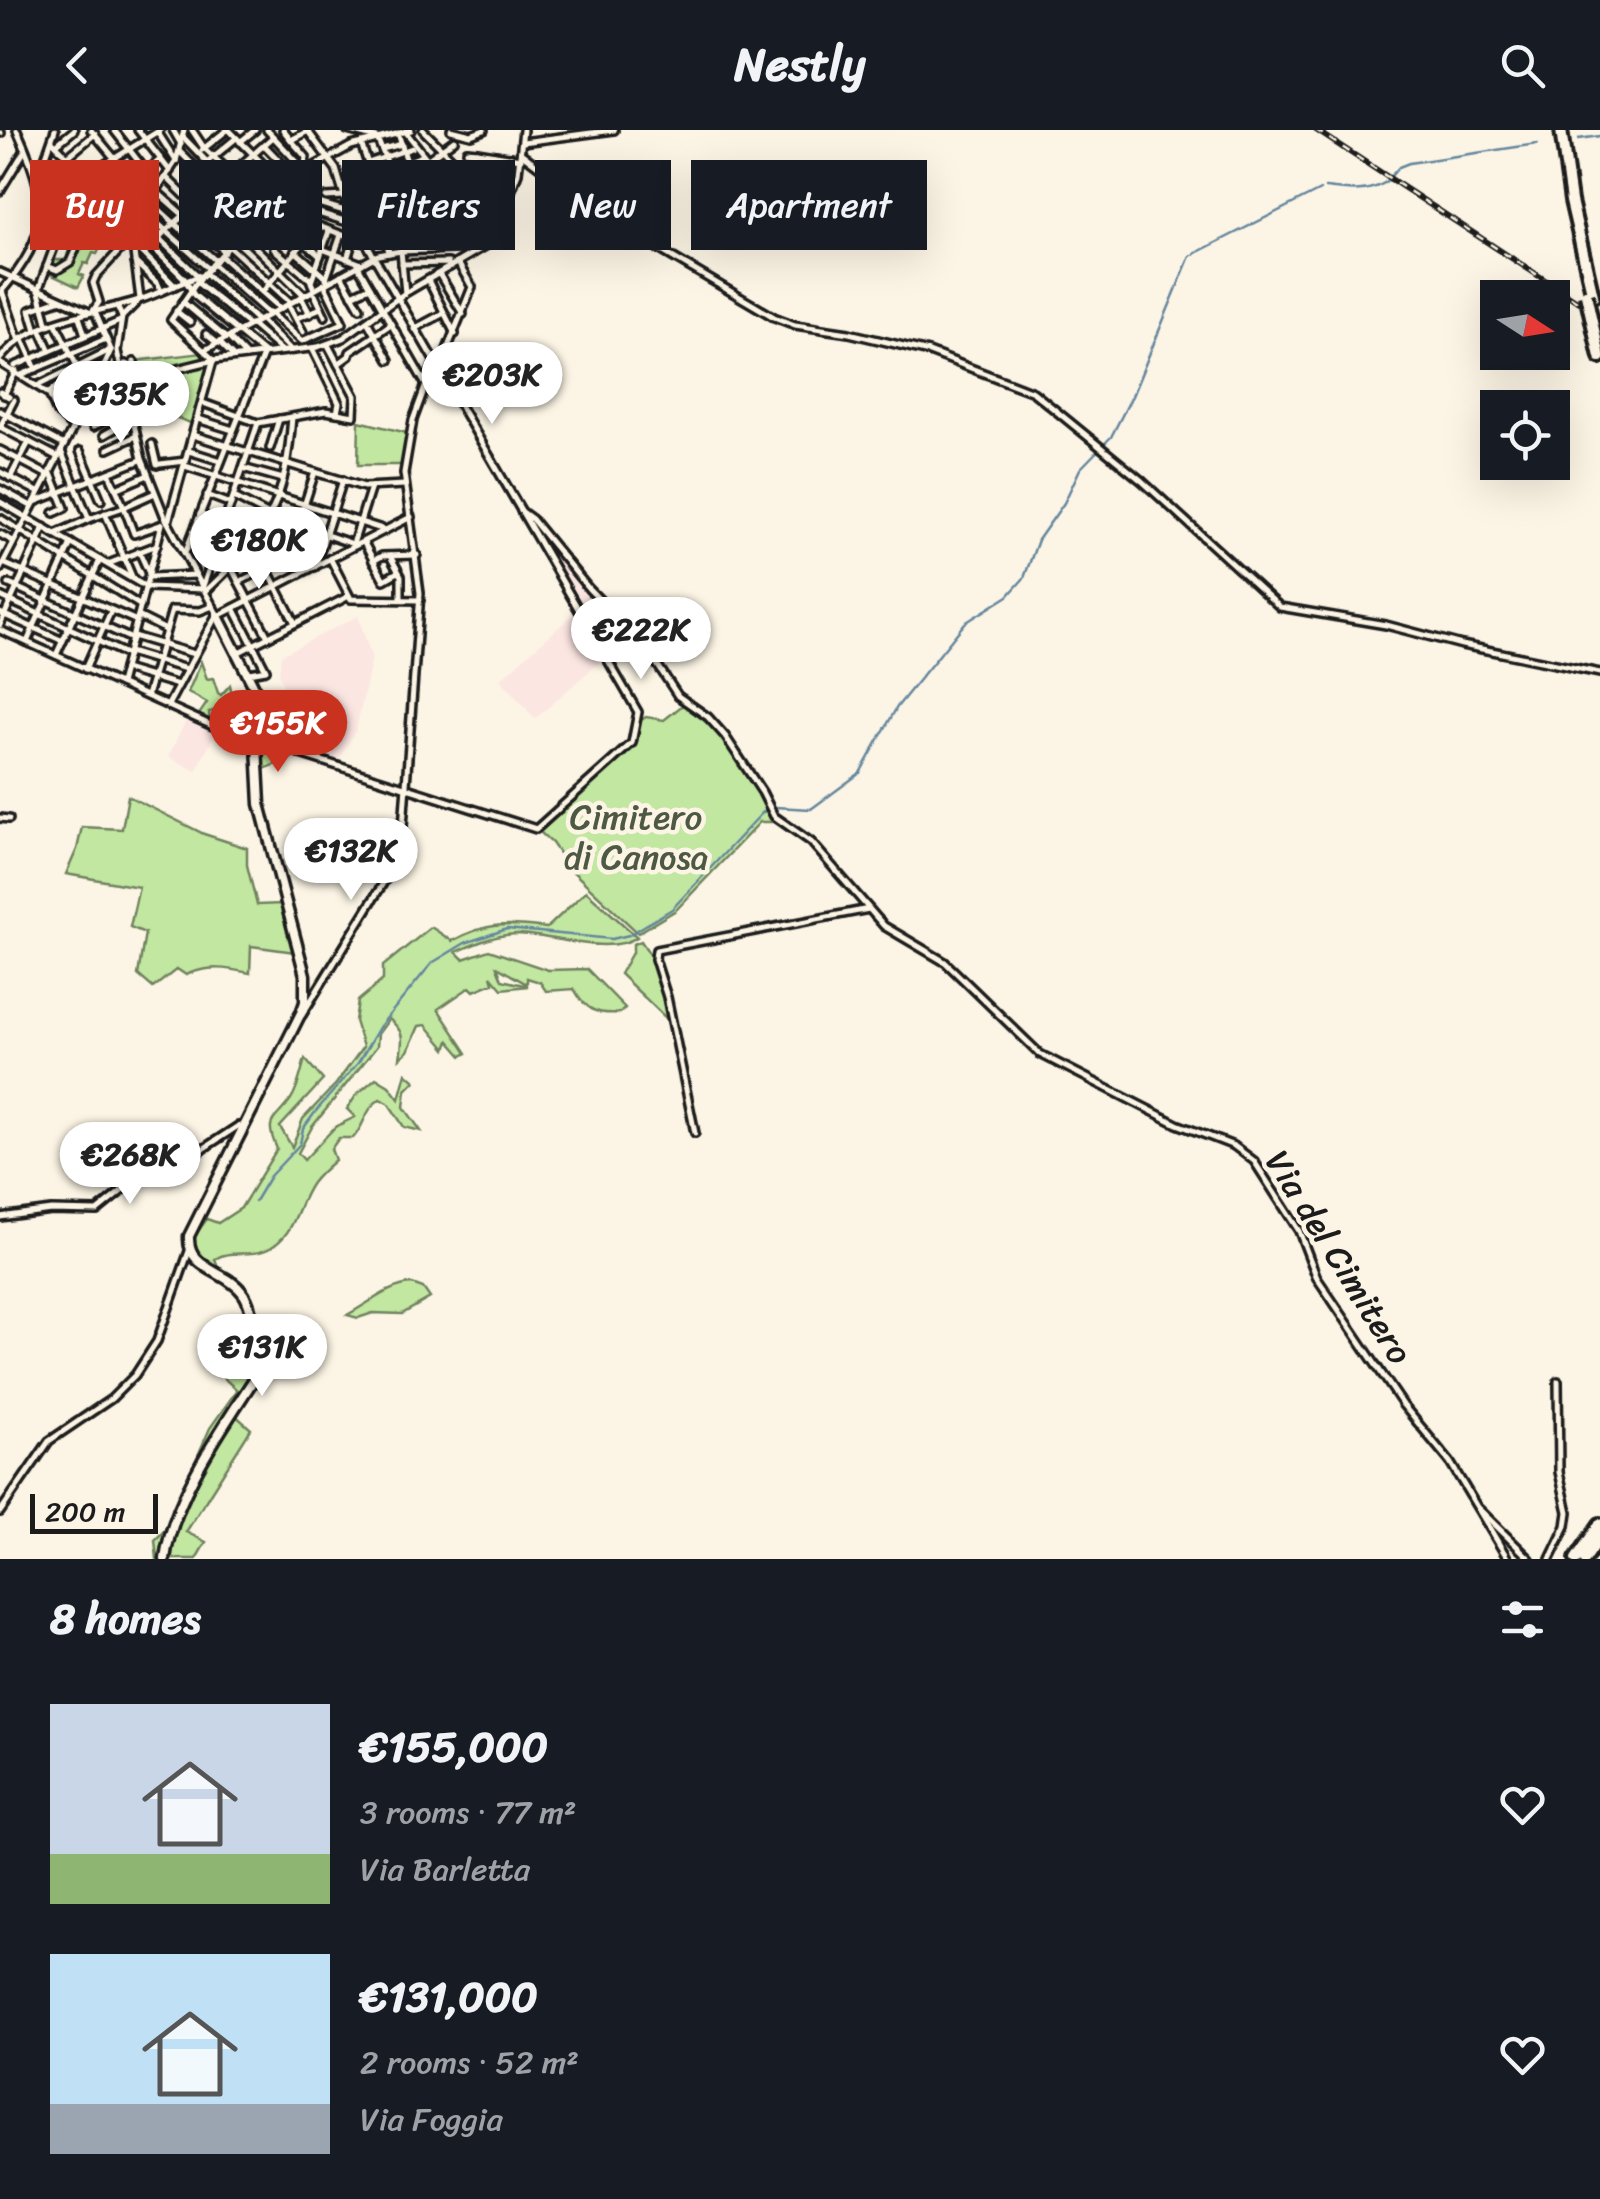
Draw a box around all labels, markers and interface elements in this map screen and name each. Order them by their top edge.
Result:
text: Nestly [735,25,865,105]
icon: back [50,38,105,93]
icon: search [1495,38,1550,93]
chip: Buy [30,160,159,250]
chip: Rent [179,160,322,250]
chip: Filters [342,160,515,250]
chip: New [535,160,671,250]
chip: Apartment [691,160,927,250]
north arrow [1480,280,1570,370]
map controls [1480,280,1570,480]
pin: €203K [422,342,562,427]
text: €203K [444,346,540,403]
pin: €135K [51,361,191,446]
text: €135K [75,365,167,422]
button: locate [1480,390,1570,480]
pin: €180K [189,507,329,592]
text: €180K [212,511,306,568]
pin: €222K [571,597,711,682]
text: €222K [593,601,689,658]
pin: €155K [208,690,348,775]
text: €155K [231,694,325,751]
park label: Cimitero di Canosa [564,786,708,888]
pin: €132K [281,818,421,903]
text: €132K [306,822,396,879]
pin: €268K [60,1122,200,1207]
text: €268K [82,1126,178,1183]
street label: Via del Cimitero [1248,1137,1430,1377]
pin: €131K [192,1314,332,1399]
text: €131K [219,1318,305,1375]
text: 200 m [45,1487,125,1536]
scale bar [30,1489,158,1534]
text: 8 homes [50,1582,201,1656]
icon: filters [1495,1592,1550,1647]
text: €155,000 [360,1710,548,1784]
icon: home [130,1744,250,1864]
icon: heart [1495,1777,1550,1832]
text: 3 rooms · 77 m² [360,1784,576,1841]
text: Via Barletta [360,1841,530,1898]
text: €131,000 [360,1960,538,2034]
icon: home [130,1994,250,2114]
icon: heart [1495,2027,1550,2082]
text: 2 rooms · 52 m² [360,2034,579,2091]
text: Via Foggia [360,2091,503,2148]

